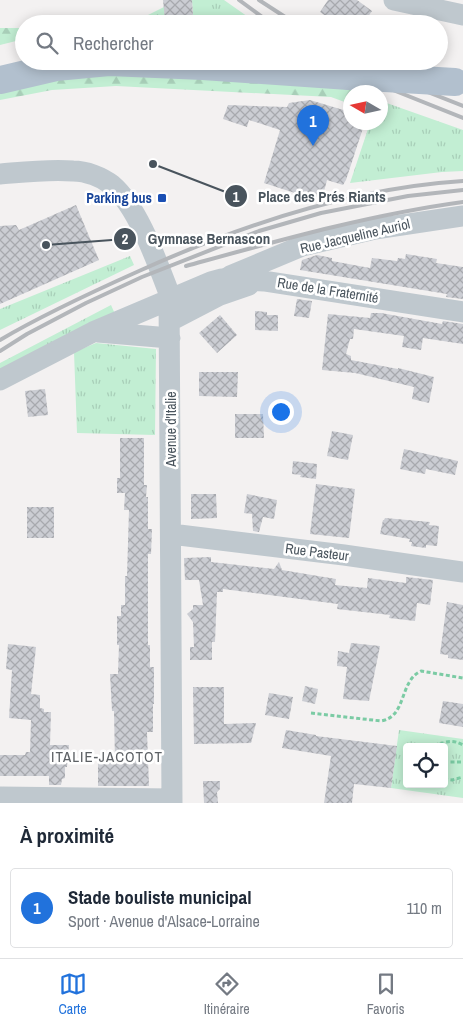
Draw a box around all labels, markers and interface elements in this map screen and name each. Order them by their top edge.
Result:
search box [15,15,448,70]
icon: search [33,29,61,57]
text: Rechercher [73,30,154,56]
north arrow [343,85,388,130]
pin: 1 [297,105,329,146]
callout: Place des Prés Riants [223,181,396,211]
text: 1 [233,186,240,207]
text: Place des Prés Riants [258,186,386,207]
place label: Parking bus [86,189,152,207]
marker: Parking bus [156,192,168,204]
street label: Rue Jacqueline Auriol [298,215,412,257]
callout: Gymnase Bernascon [112,224,280,254]
text: 2 [122,228,129,249]
text: Gymnase Bernascon [148,228,270,249]
street label: Rue de la Fraternité [276,273,380,307]
street label: Avenue d'Italie [162,391,180,468]
your location [268,399,294,425]
street label: Rue Pasteur [284,539,350,565]
map controls [403,743,448,788]
button: locate [403,743,448,788]
district label: ITALIE-JACOTOT [51,746,163,767]
text: À proximité [20,821,114,850]
text: Stade bouliste municipal [68,884,252,910]
text: 1 [33,897,41,919]
text: 110 m [406,897,442,919]
text: Sport · Avenue d'Alsace-Lorraine [68,910,260,932]
tab: Carte [59,970,87,1018]
tab: Itinéraire [204,970,250,1018]
tab: Favoris [367,970,404,1018]

